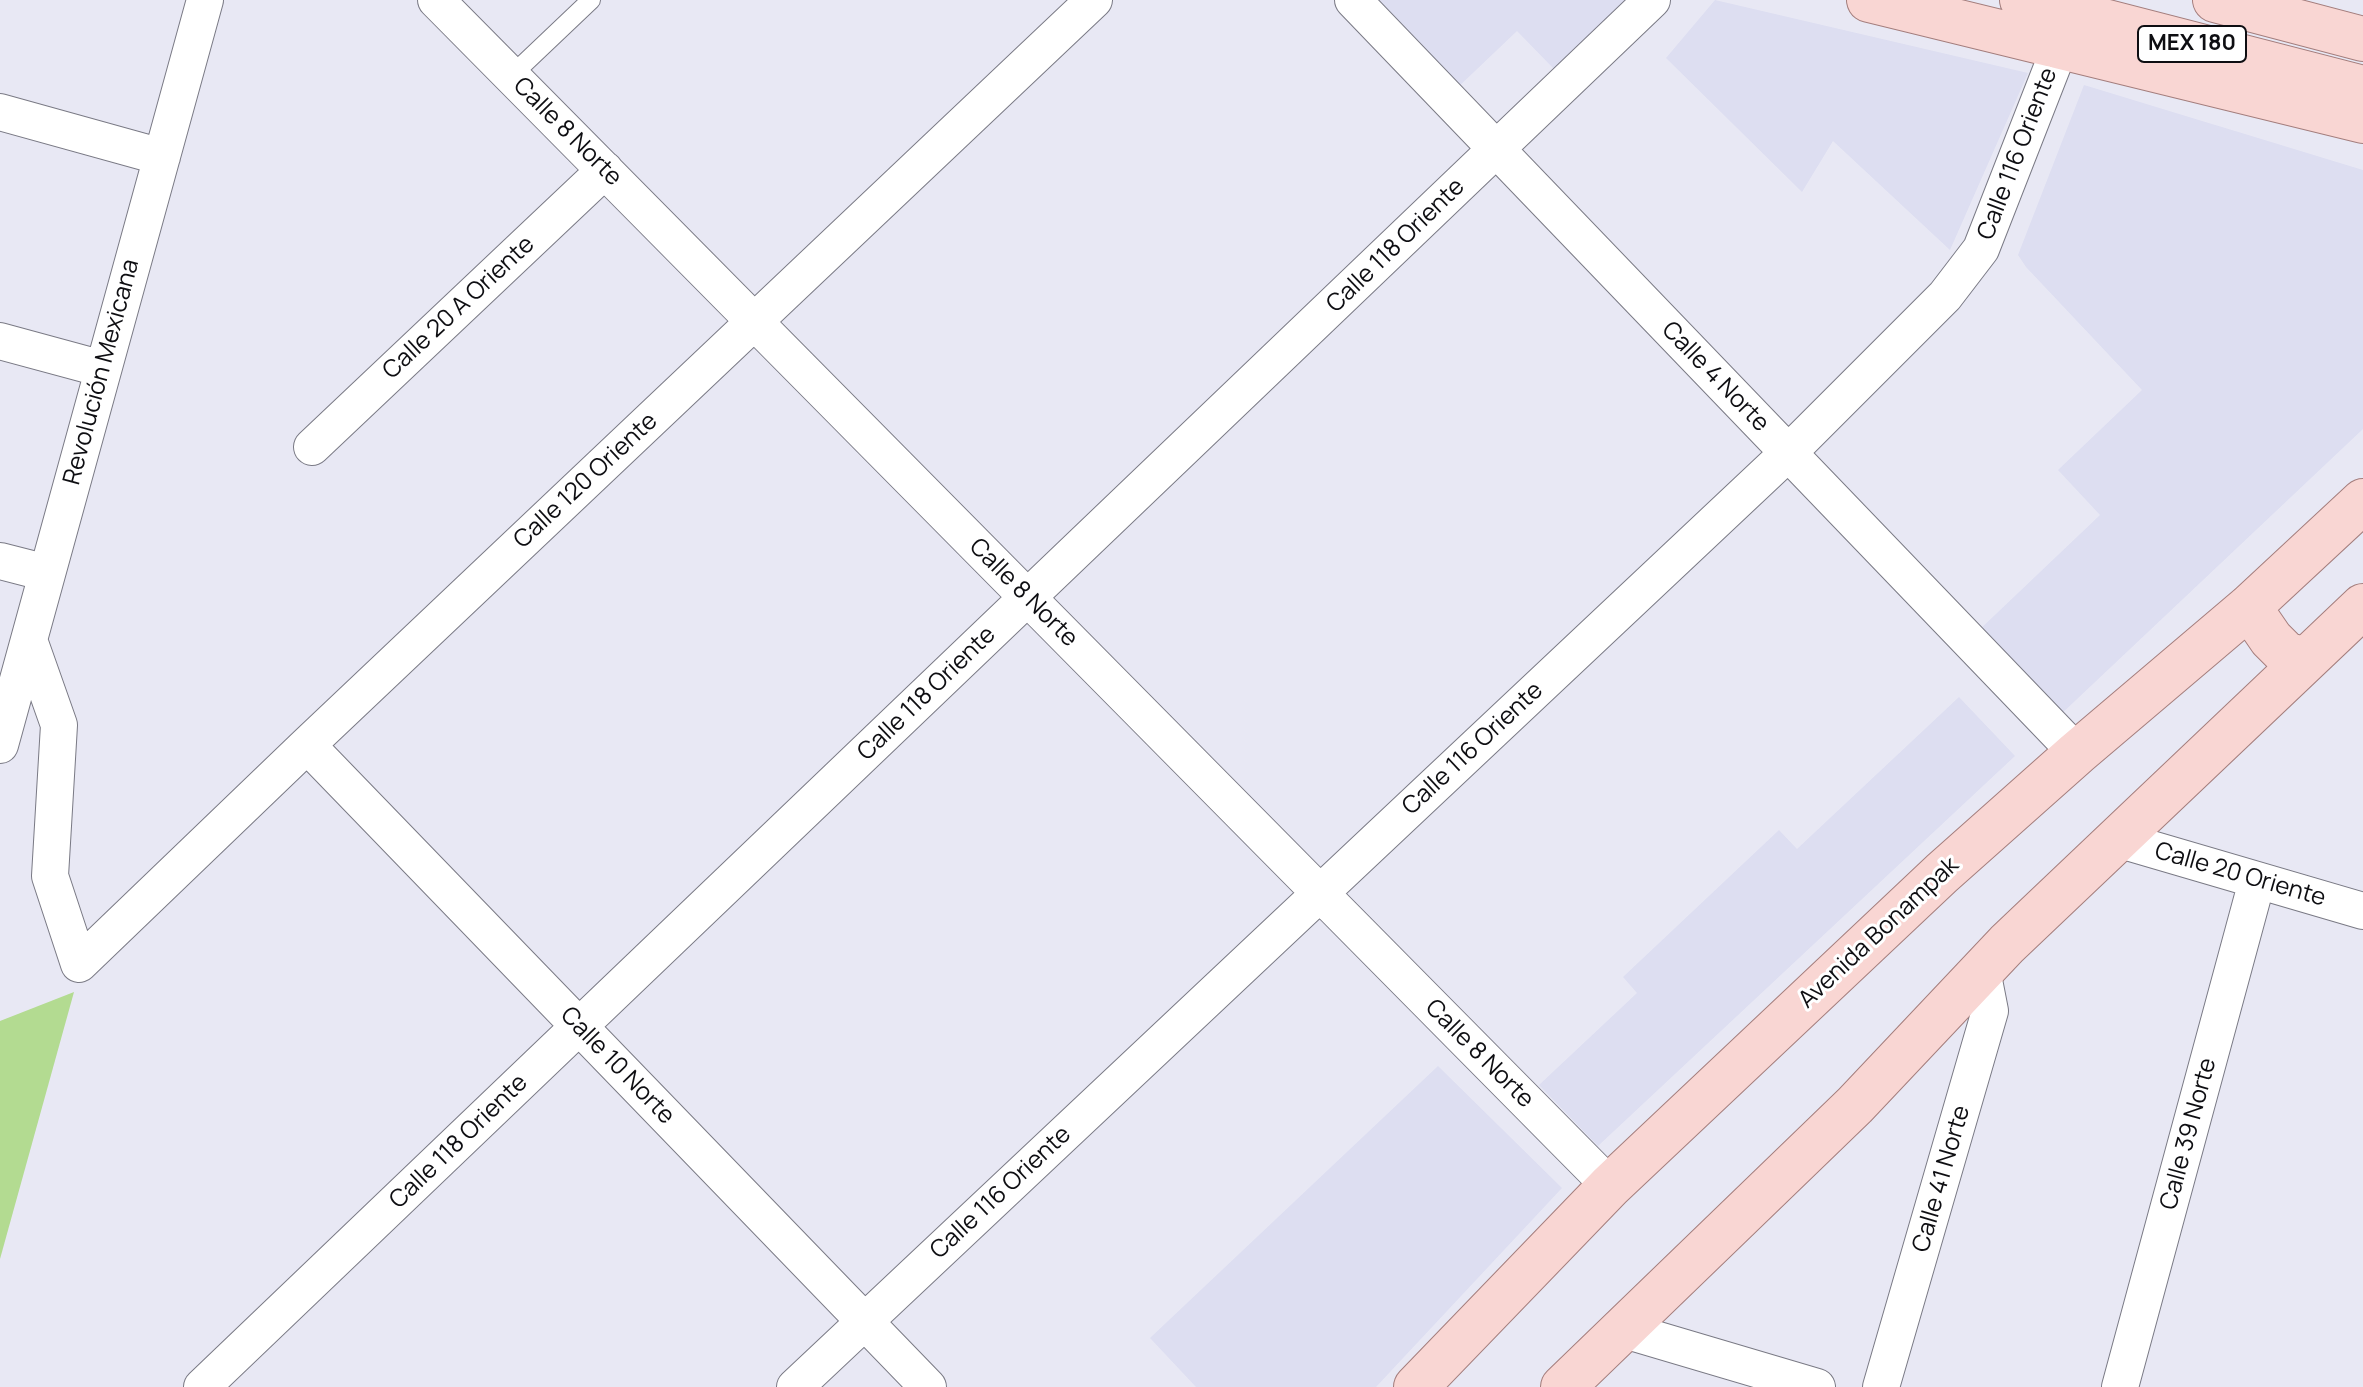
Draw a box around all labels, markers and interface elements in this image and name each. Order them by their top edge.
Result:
road number: MEX 180 [2138,26,2246,62]
street label: Calle 116 Oriente [1972,64,2064,244]
street label: Calle 8 Norte [507,72,627,192]
street label: Calle 118 Oriente [1321,173,1471,319]
street label: Calle 20 A Oriente [377,231,541,385]
street label: Revolución Mexicana [58,256,146,488]
street label: Calle 4 Norte [1655,316,1775,438]
street label: Calle 120 Oriente [508,407,664,555]
street label: Calle 8 Norte [963,533,1083,653]
street label: Calle 118 Oriente [852,621,1002,767]
street label: Calle 116 Oriente [1397,677,1549,821]
street label: Calle 20 Oriente [2151,837,2329,913]
street label: Avenida Bonampak [1793,851,1965,1015]
street label: Calle 8 Norte [1419,994,1539,1114]
street label: Calle 10 Norte [554,1001,680,1131]
street label: Calle 39 Norte [2155,1055,2223,1213]
street label: Calle 118 Oriente [384,1069,534,1215]
street label: Calle 41 Norte [1907,1102,1977,1256]
street label: Calle 116 Oriente [925,1121,1077,1265]

